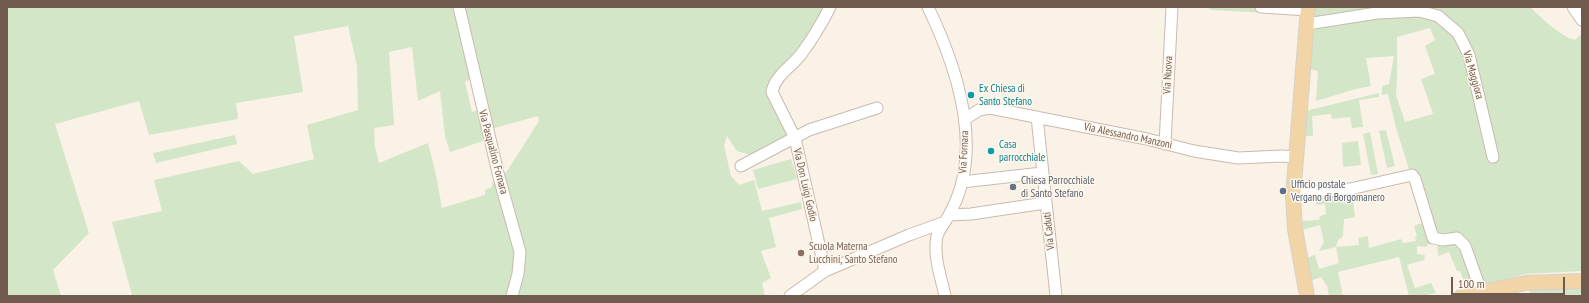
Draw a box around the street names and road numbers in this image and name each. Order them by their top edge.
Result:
street label: Via Maggiora [1460,49,1486,101]
street label: Via Nuova [1160,56,1176,94]
street label: Via Pasqualino Fornara [475,108,511,196]
street label: Via Alessandro Manzoni [1083,120,1173,152]
street label: Via Fornara [956,130,972,174]
street label: Via Don Luigi Godio [790,147,820,223]
street label: Via Caduti [1040,211,1058,251]

